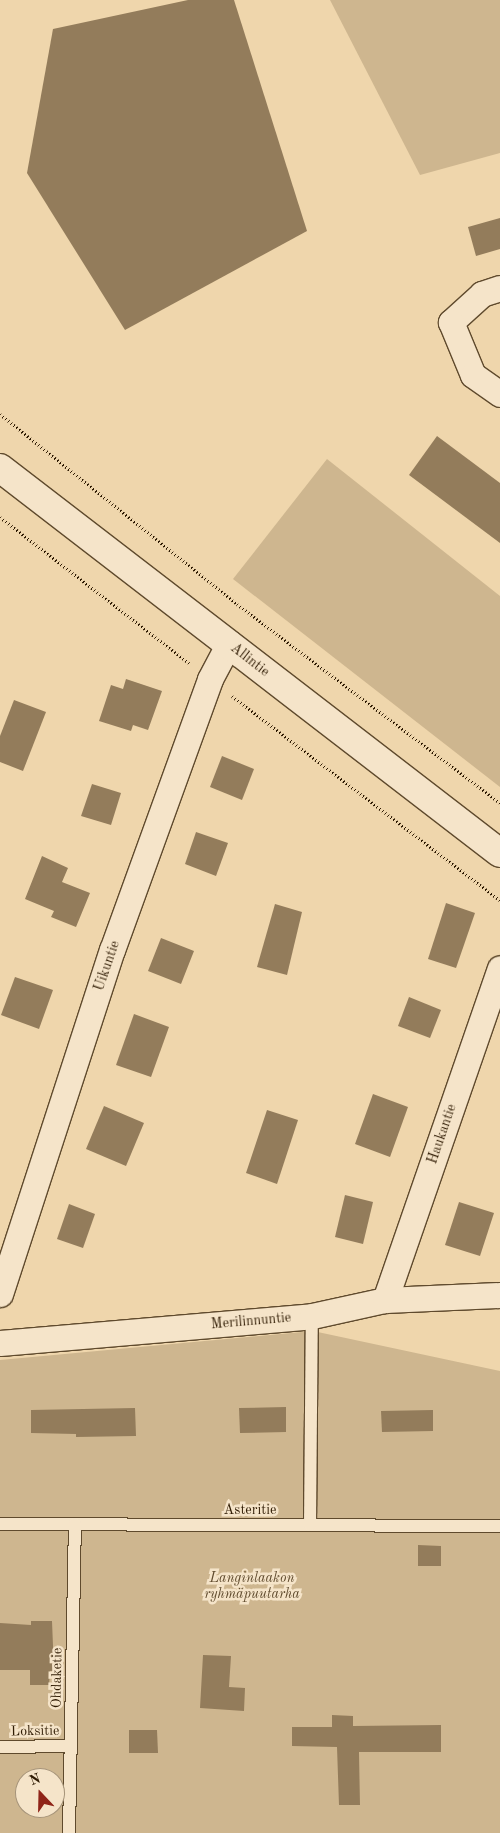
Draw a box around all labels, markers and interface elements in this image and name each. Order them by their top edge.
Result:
street label: Allintie [227,640,273,680]
street label: Uikuntie [91,939,123,993]
street label: Haukantie [424,1102,460,1166]
street label: Merilinnuntie [210,1309,292,1333]
street label: Asteritie [224,1502,276,1518]
park label: Langinlaakon ryhmäpuutarha [204,1570,300,1602]
street label: Ohdaketie [48,1648,66,1708]
street label: Loksitie [11,1722,59,1740]
north arrow [15,1768,65,1818]
text: N [27,1771,42,1788]

